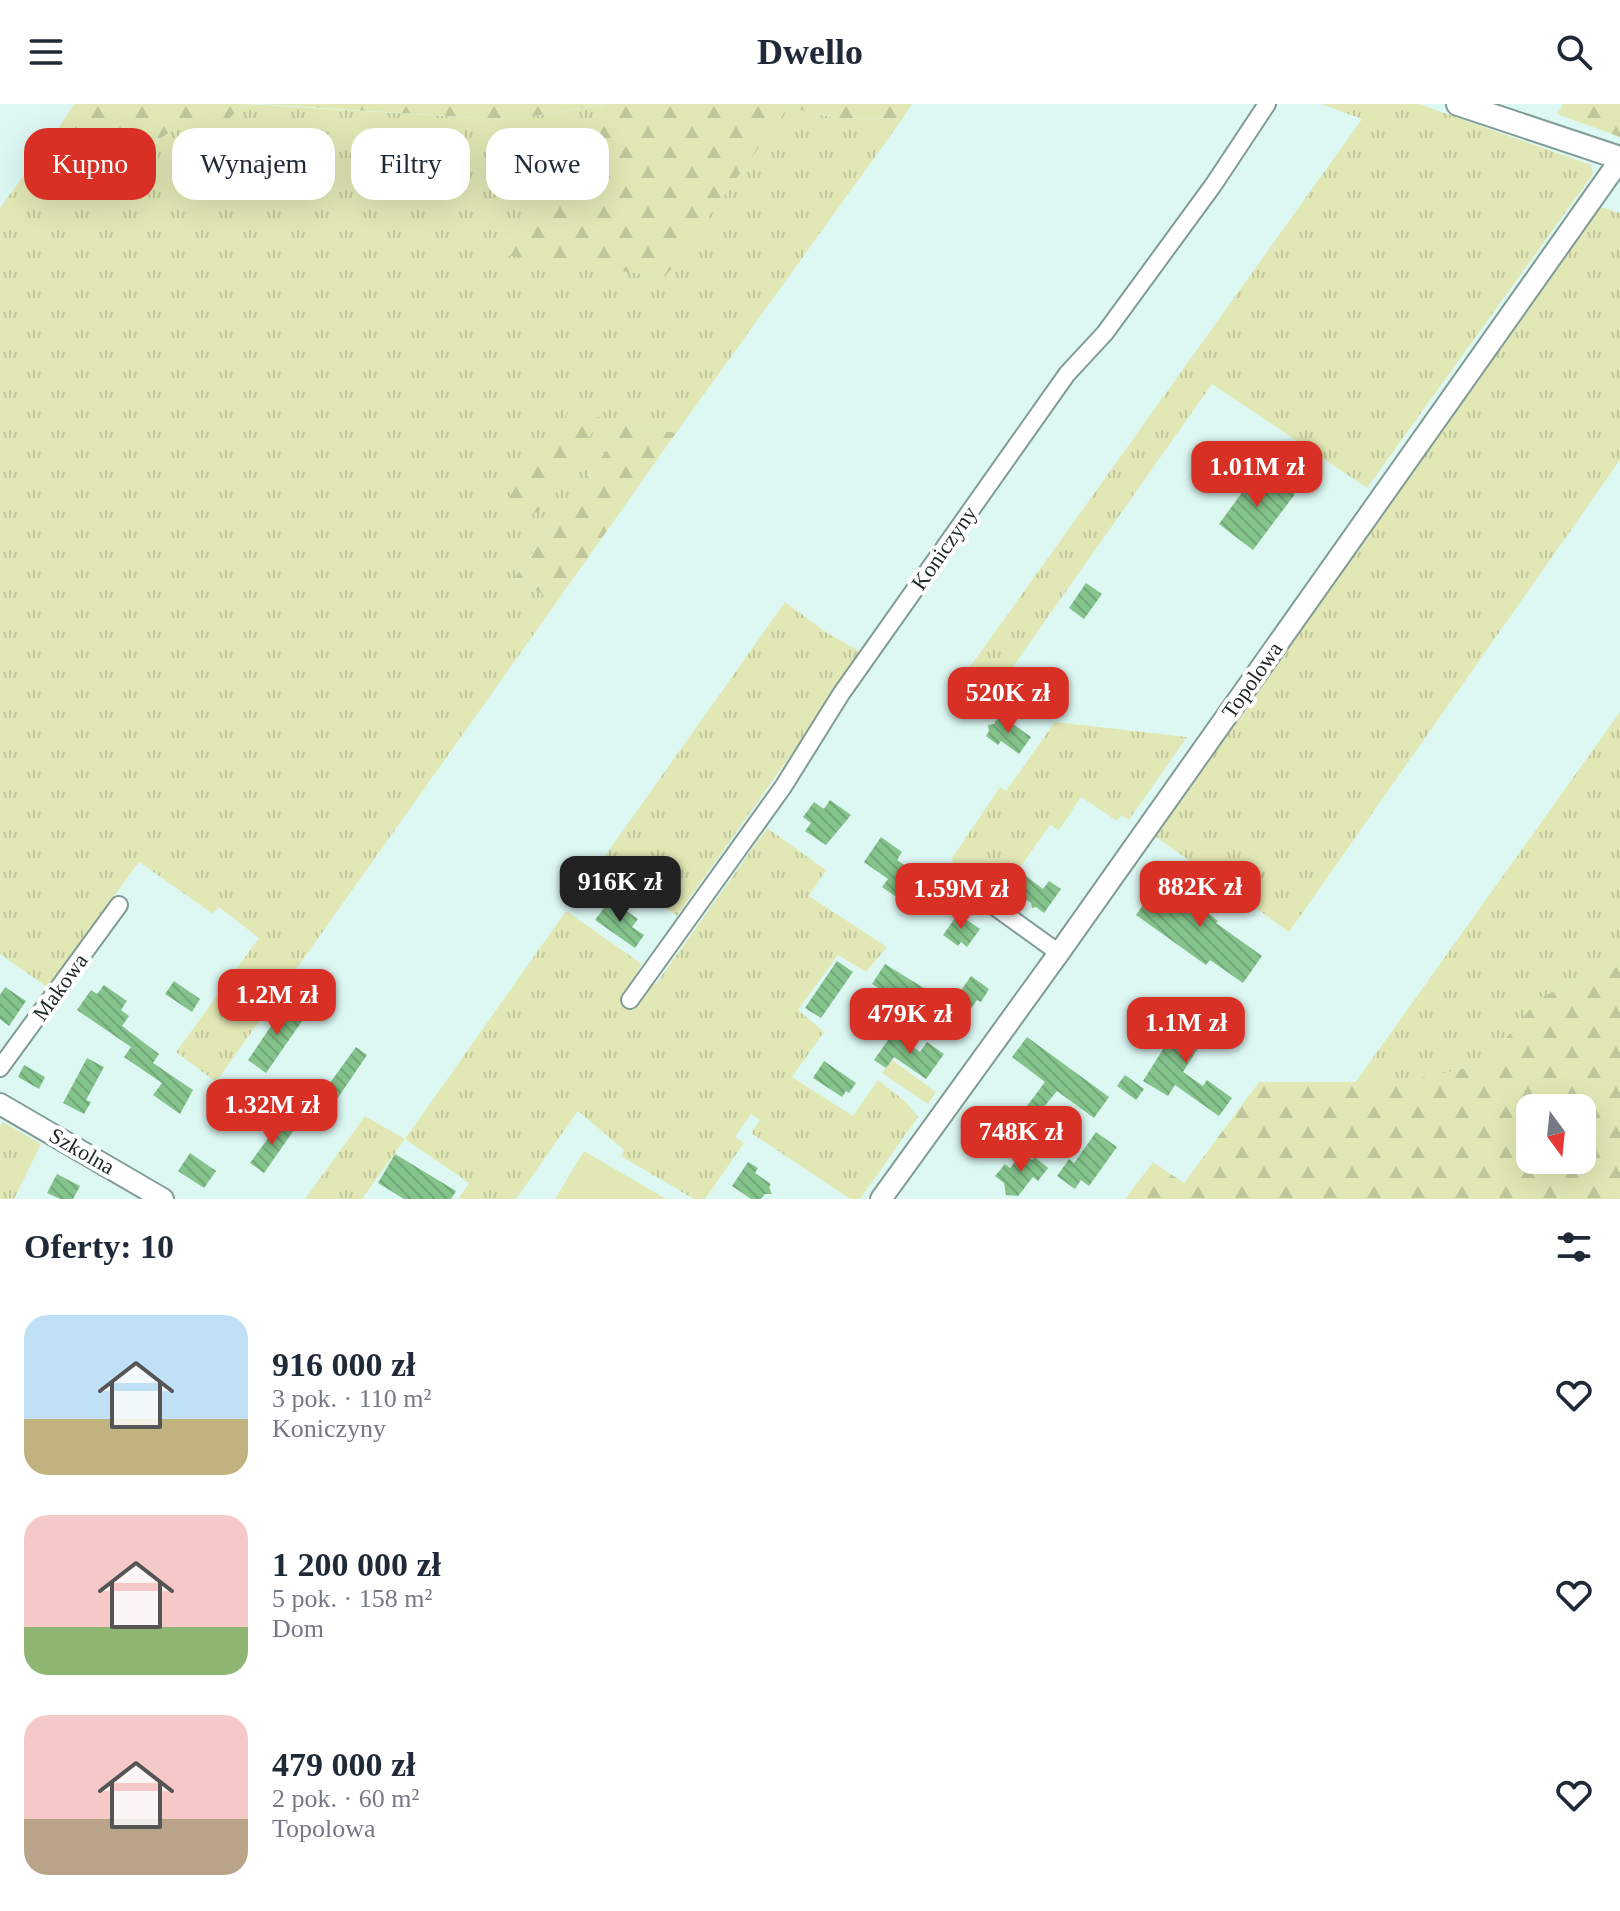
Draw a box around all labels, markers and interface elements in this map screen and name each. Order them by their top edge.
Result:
icon: menu [24,30,68,74]
icon: search [1552,30,1596,74]
text: Dwello [757,32,863,72]
chip: Kupno [24,128,156,200]
chip: Wynajem [172,128,335,200]
chip: Filtry [351,128,470,200]
chip: Nowe [486,128,609,200]
pin: 1.01M zł [1174,441,1340,509]
text: 1.01M zł [1209,452,1305,481]
street label: Koniczyny [906,501,982,595]
street label: Topolowa [1217,637,1288,723]
pin: 520K zł [934,667,1082,735]
text: 520K zł [966,678,1050,707]
pin: 916K zł [546,856,694,924]
pin: 882K zł [1126,861,1274,929]
pin: 1.59M zł [878,863,1044,931]
text: 916K zł [578,867,662,896]
text: 882K zł [1158,872,1242,901]
text: 1.59M zł [913,874,1009,903]
street label: Makowa [27,948,93,1025]
pin: 1.2M zł [203,969,351,1037]
text: 1.2M zł [236,980,318,1009]
pin: 479K zł [836,988,984,1056]
pin: 1.1M zł [1112,997,1260,1065]
text: 479K zł [868,999,952,1028]
text: 1.1M zł [1145,1008,1227,1037]
pin: 1.32M zł [189,1079,355,1147]
text: 1.32M zł [224,1090,320,1119]
north arrow [1516,1094,1596,1174]
map controls [1516,1094,1596,1174]
pin: 748K zł [947,1106,1095,1174]
text: 748K zł [979,1117,1063,1146]
street label: Szkolna [45,1122,119,1180]
icon: filters [1552,1225,1596,1269]
text: Oferty: 10 [24,1228,174,1265]
text: 916 000 zł [272,1346,416,1383]
icon: home [88,1347,184,1443]
icon: heart [1552,1373,1596,1417]
text: 3 pok. · 110 m² [272,1384,431,1413]
text: Koniczyny [272,1414,386,1443]
text: 1 200 000 zł [272,1546,441,1583]
icon: home [88,1547,184,1643]
icon: heart [1552,1573,1596,1617]
text: 5 pok. · 158 m² [272,1584,432,1613]
text: Dom [272,1614,324,1643]
text: 479 000 zł [272,1746,416,1783]
icon: home [88,1747,184,1843]
icon: heart [1552,1773,1596,1817]
text: 2 pok. · 60 m² [272,1784,419,1813]
text: Topolowa [272,1814,376,1843]

